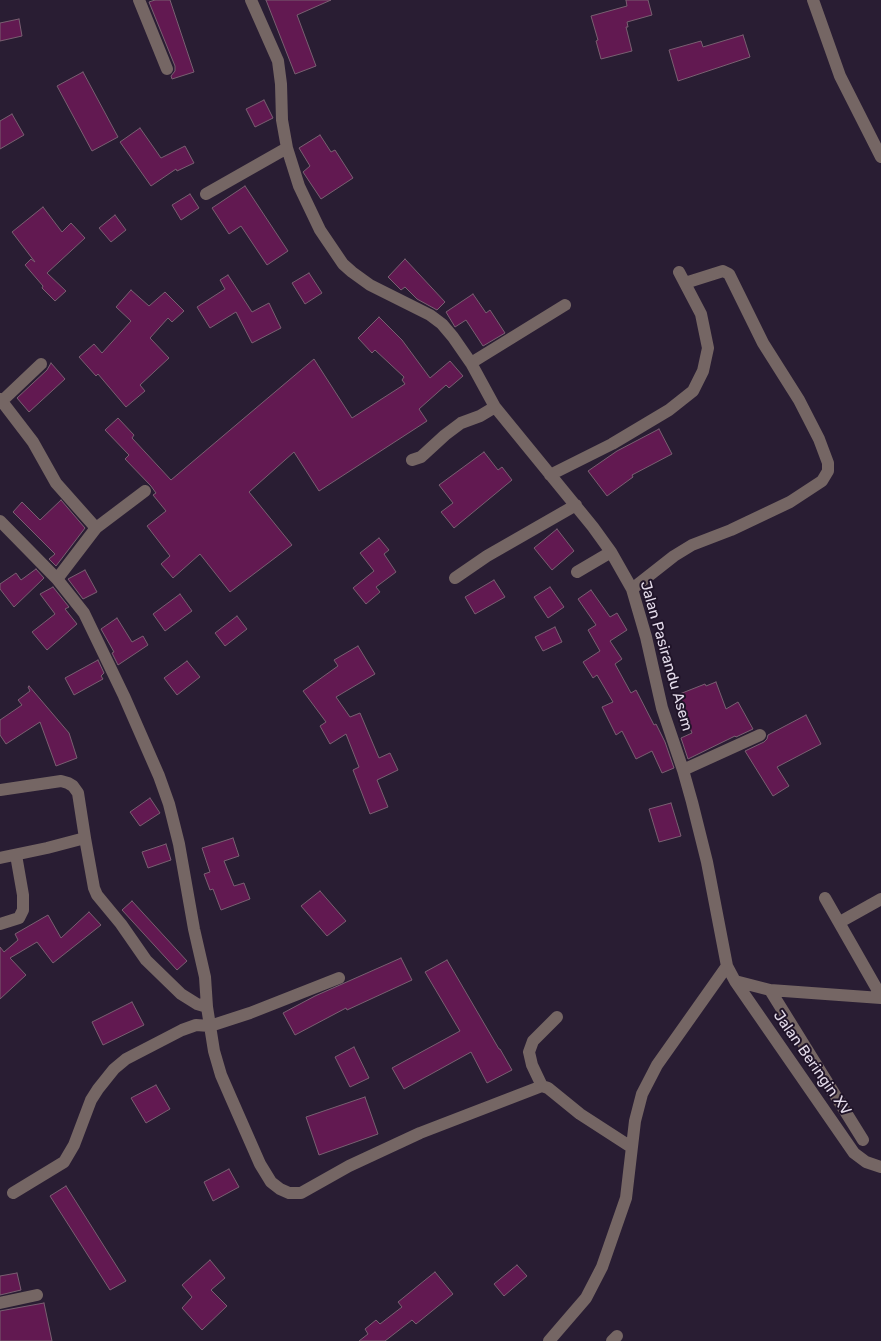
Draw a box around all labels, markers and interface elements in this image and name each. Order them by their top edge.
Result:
street label: Jalan Pasirandu Asem [636,579,696,733]
street label: Jalan Beringin XV [769,1007,855,1119]

